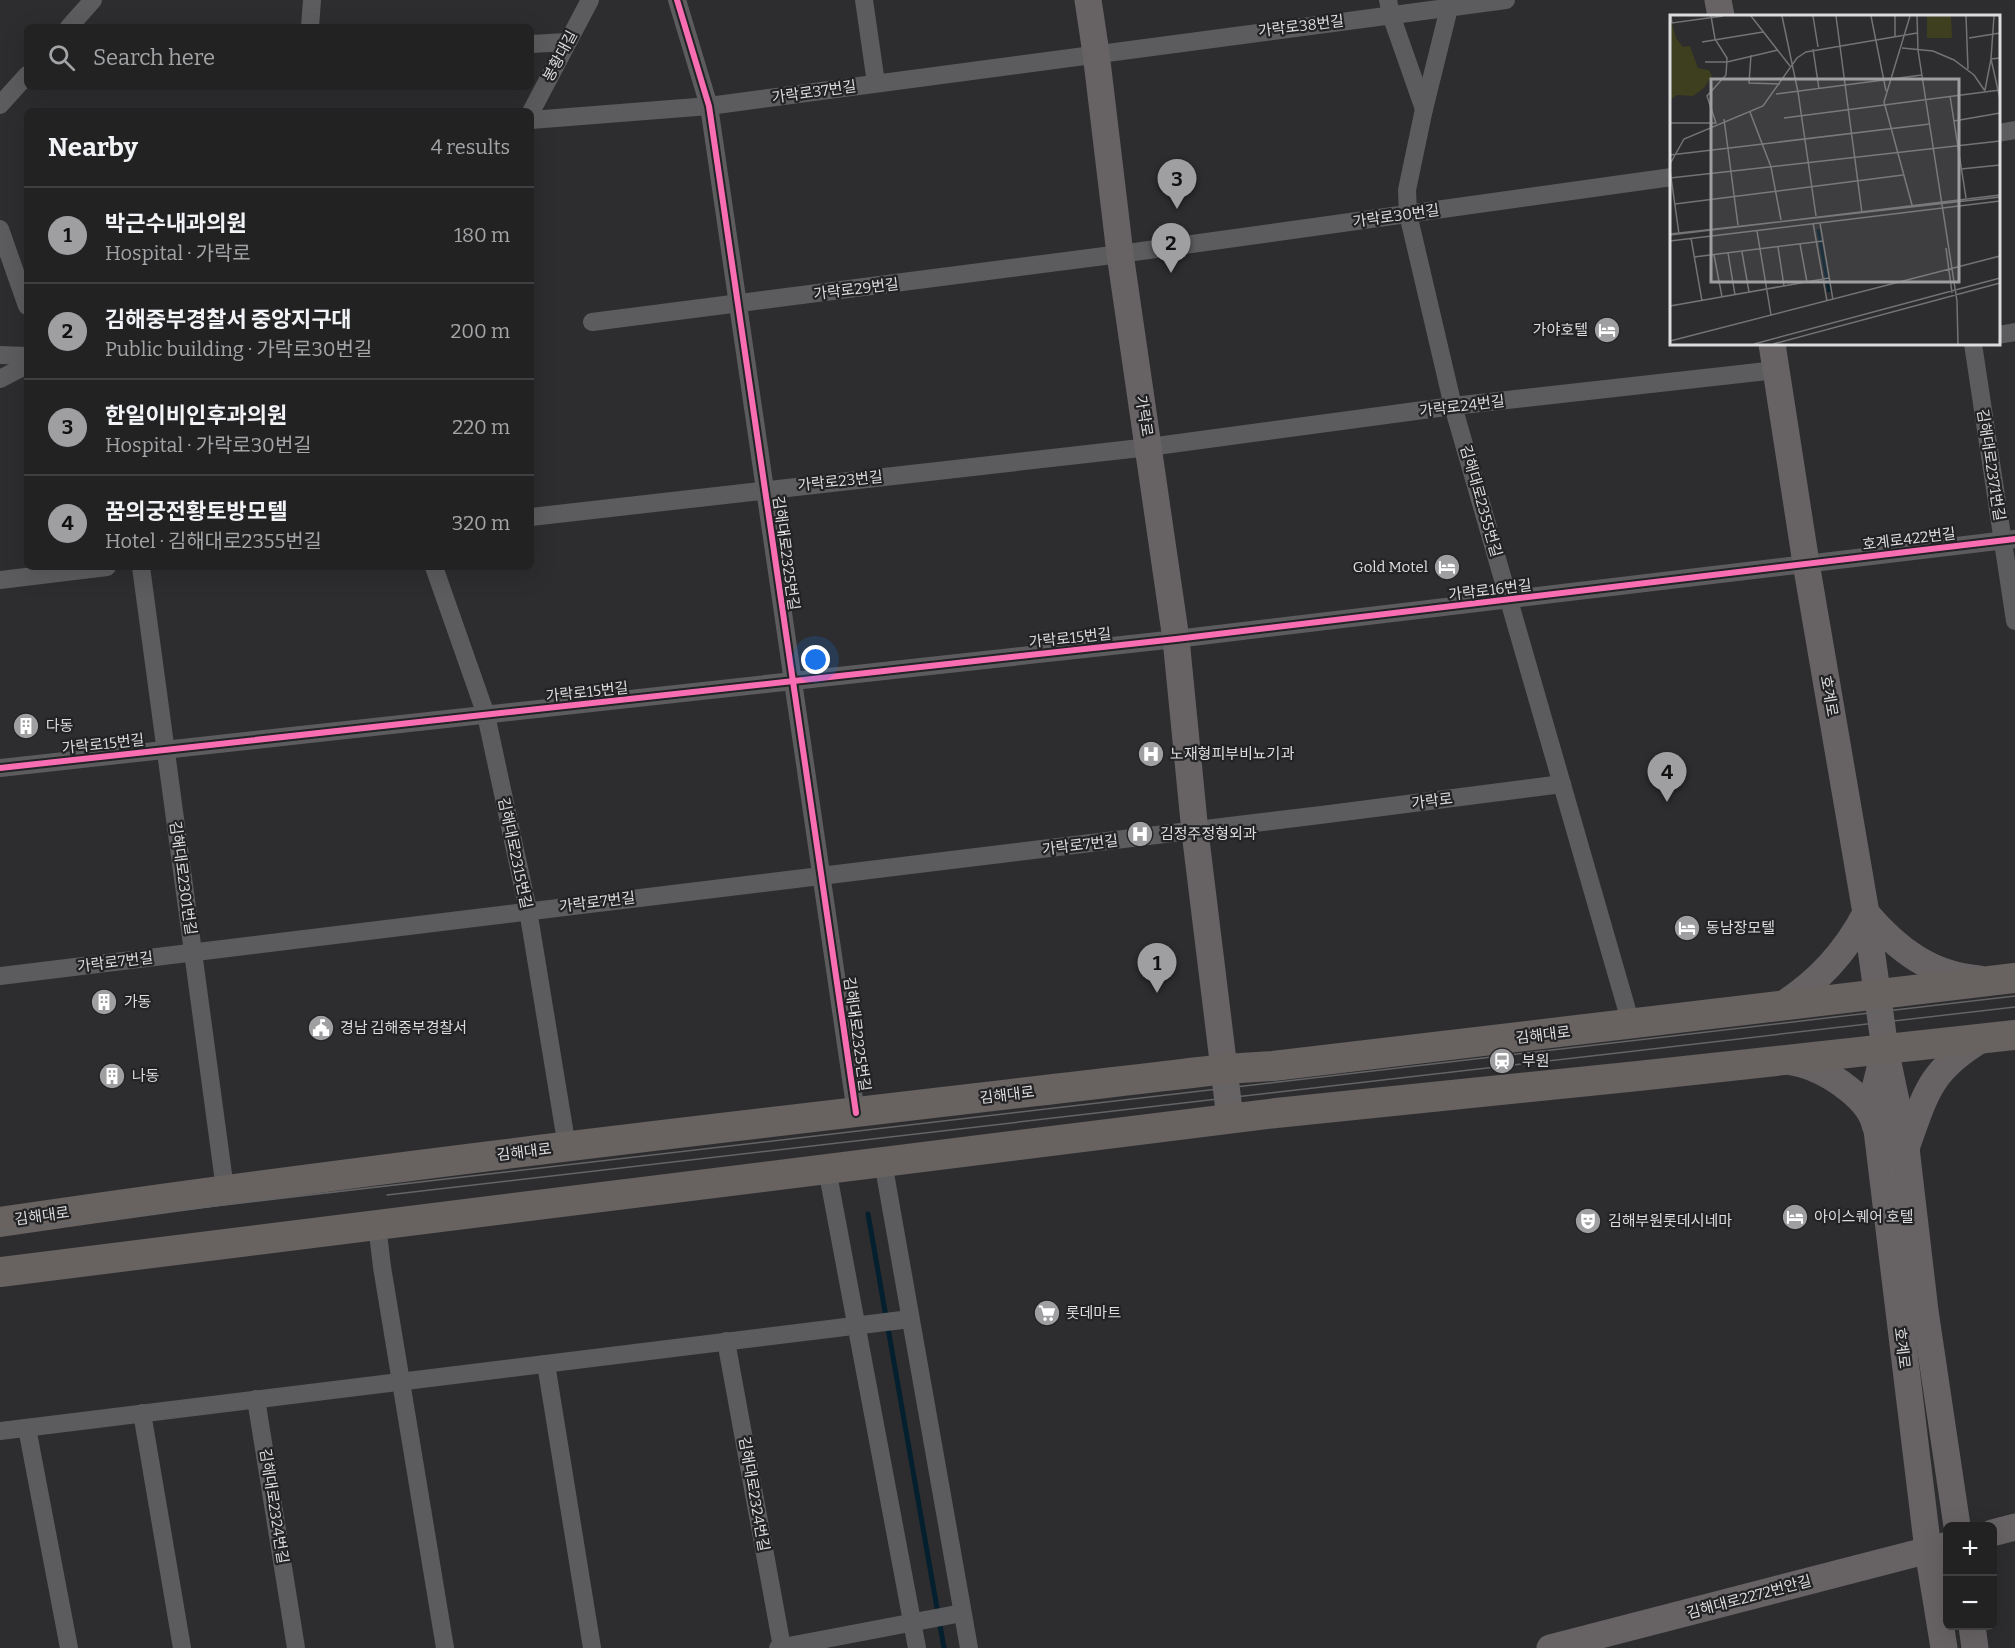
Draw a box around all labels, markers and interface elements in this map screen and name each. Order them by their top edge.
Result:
street label: 가락로38번길 [1257,12,1345,40]
inset map [1670,15,2000,345]
search box [24,24,534,90]
street label: 봉황대길 [539,27,581,85]
icon: search [45,41,78,74]
text: Search here [93,44,215,71]
street label: 가락로37번길 [771,77,857,107]
text: Nearby [48,132,138,163]
text: 4 results [431,135,510,159]
pin: 3 [1158,160,1196,209]
street label: 가락로30번길 [1352,201,1440,231]
text: 박근수내과의원 [105,210,247,237]
text: 1 [63,223,72,247]
text: 180 m [454,223,510,247]
pin: 2 [1152,224,1190,273]
text: Hospital · 가락로 [105,241,251,265]
street label: 가락로29번길 [812,275,900,303]
text: 김해중부경찰서 중앙지구대 [105,306,352,333]
hotel icon: 가야호텔 [1592,315,1622,345]
text: 2 [62,319,73,343]
text: 200 m [450,319,510,343]
place label: 가야호텔 [1533,321,1588,339]
text: Public building · 가락로30번길 [105,337,372,361]
street label: 가락로24번길 [1418,392,1506,420]
street label: 가락로 [1132,394,1156,438]
text: 한일이비인후과의원 [105,402,287,429]
street label: 김해대로2371번길 [1973,408,2009,522]
text: 3 [62,415,73,439]
text: 220 m [452,415,510,439]
text: Hospital · 가락로30번길 [105,433,312,457]
street label: 김해대로2355번길 [1456,443,1506,559]
street label: 가락로23번길 [796,468,884,494]
street label: 김해대로2325번길 [769,494,803,612]
text: 꿈의궁전황토방모텔 [105,498,287,525]
text: 4 [61,511,74,535]
text: 320 m [452,511,510,535]
street label: 호계로422번길 [1861,524,1957,554]
text: Hotel · 김해대로2355번길 [105,529,322,553]
hotel icon: Gold Motel [1432,552,1462,582]
place label: Gold Motel [1353,558,1428,576]
street label: 가락로16번길 [1447,576,1533,604]
street label: 가락로15번길 [1028,625,1112,651]
your location [801,645,830,674]
street label: 호계로 [1817,674,1841,718]
street label: 가락로15번길 [545,679,629,705]
building icon: 다동 [11,711,41,741]
place label: 다동 [46,717,74,735]
street label: 가락로15번길 [61,731,145,757]
hospital icon: 노재형피부비뇨기과 [1136,739,1166,769]
place label: 노재형피부비뇨기과 [1170,745,1294,763]
pin: 4 [1648,752,1686,802]
street label: 가락로 [1410,790,1454,812]
street label: 김해대로2315번길 [494,796,536,910]
hospital icon: 김정주정형외과 [1125,819,1155,849]
street label: 김해대로2301번길 [166,820,200,936]
place label: 김정주정형외과 [1160,825,1257,843]
street label: 가락로7번길 [1041,831,1119,859]
street label: 가락로7번길 [558,888,636,916]
hotel icon: 동남장모텔 [1672,913,1702,943]
place label: 동남장모텔 [1706,919,1775,937]
pin: 1 [1138,944,1176,993]
street label: 가락로7번길 [76,948,154,976]
street label: 김해대로2325번길 [840,975,874,1093]
building icon: 가동 [89,987,119,1017]
place label: 가동 [124,993,152,1011]
public building icon: 경남 김해중부경찰서 [306,1013,336,1043]
place label: 경남 김해중부경찰서 [340,1019,467,1037]
street label: 김해대로 [1515,1023,1571,1047]
station icon: 부원 [1487,1046,1517,1076]
place label: 부원 [1522,1052,1550,1070]
building icon: 나동 [97,1061,127,1091]
place label: 나동 [132,1067,160,1085]
street label: 김해대로 [979,1083,1035,1107]
street label: 김해대로 [496,1140,552,1164]
hotel icon: 아이스퀘어 호텔 [1780,1202,1810,1232]
street label: 김해대로 [13,1203,71,1229]
theatre icon: 김해부원롯데시네마 [1573,1206,1603,1236]
place label: 아이스퀘어 호텔 [1814,1208,1914,1226]
place label: 김해부원롯데시네마 [1608,1212,1732,1230]
supermarket icon: 롯데마트 [1032,1298,1062,1328]
place label: 롯데마트 [1066,1304,1121,1322]
street label: 호계로 [1891,1326,1913,1370]
street label: 김해대로2324번길 [735,1435,773,1553]
street label: 김해대로2324번길 [256,1447,292,1565]
map controls [1943,1522,1997,1630]
button: + [1943,1522,1997,1576]
street label: 김해대로2272번안길 [1685,1572,1813,1622]
button: − [1943,1576,1997,1630]

